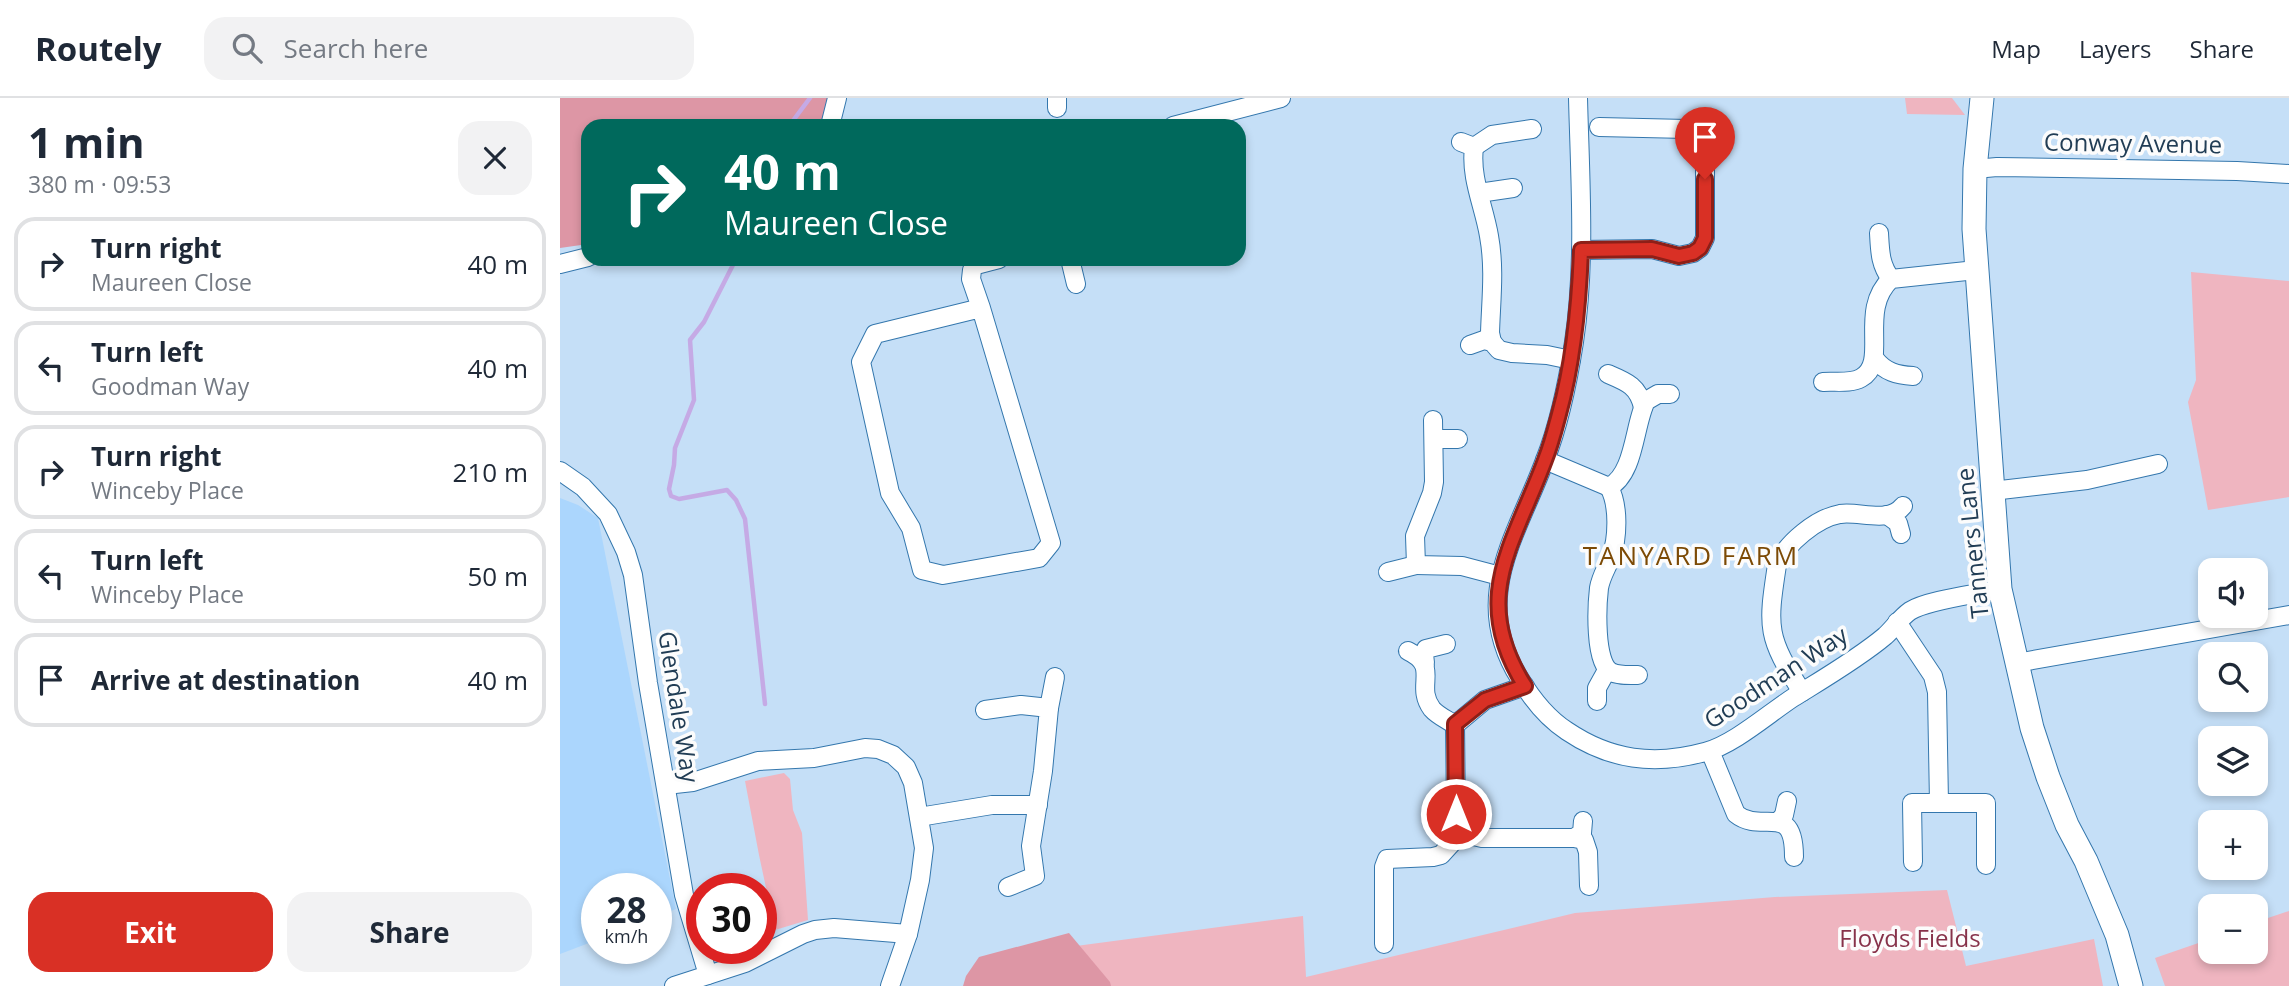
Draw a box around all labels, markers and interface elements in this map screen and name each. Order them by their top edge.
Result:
search box [204,17,694,80]
text: Routely [35,26,162,71]
icon: search [228,29,266,67]
text: Search here [284,30,428,66]
text: Map [1991,32,2041,65]
text: Layers [2079,32,2152,65]
text: Share [2190,32,2254,65]
pin [1675,107,1735,179]
text: 1 min [28,113,145,170]
icon: arrive [1686,118,1724,156]
button: close [458,121,532,195]
street label: Conway Avenue [2044,124,2222,161]
text: 40 m [724,138,841,204]
icon: right [609,147,700,238]
text: 380 m · 09:53 [28,168,171,200]
text: Maureen Close [724,201,948,244]
text: Turn right [91,230,222,266]
icon: right [32,245,70,283]
text: 40 m [467,246,528,282]
text: Maureen Close [91,266,252,298]
text: Turn left [91,334,203,370]
icon: left [32,349,70,387]
text: 40 m [467,350,528,386]
text: Goodman Way [91,370,249,402]
text: Turn right [91,438,222,474]
icon: right [32,453,70,491]
text: 210 m [453,454,528,490]
street label: Tanners Lane [1947,466,1996,620]
text: Winceby Place [91,474,244,506]
district label: TANYARD FARM [1583,537,1799,573]
text: Turn left [91,542,203,578]
icon: left [32,557,70,595]
text: 50 m [467,558,528,594]
map controls [2198,558,2268,964]
button: sound [2198,558,2268,628]
text: Winceby Place [91,578,244,610]
street label: Goodman Way [1697,617,1854,736]
street label: Glendale Way [651,629,708,786]
button: search [2198,642,2268,712]
icon: arrive [32,661,70,699]
text: Arrive at destination [91,662,360,698]
text: 40 m [467,662,528,698]
button: layers [2198,726,2268,796]
position arrow [1419,777,1493,851]
button: + [2198,810,2268,880]
speed limit sign: 30 [686,873,777,964]
text: 28 [606,886,647,933]
button: Exit [28,892,273,972]
button: Share [287,892,532,972]
button: − [2198,894,2268,964]
park label: Floyds Fields [1839,921,1981,954]
text: km/h [605,924,648,948]

